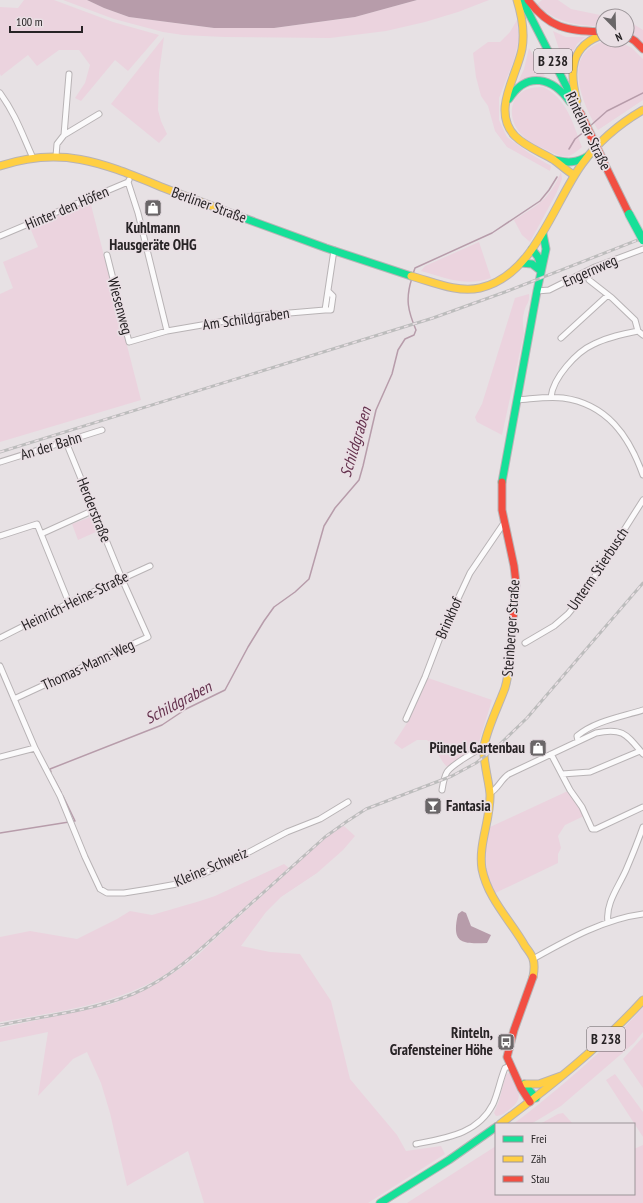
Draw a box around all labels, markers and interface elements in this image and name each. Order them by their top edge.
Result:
scale bar [10,8,82,34]
north arrow [595,8,635,48]
text: 100 m [16,14,43,29]
text: N [613,30,624,45]
road number: B 238 [534,49,572,73]
street label: Rintelner Straße [561,88,616,173]
street label: Hinter den Höfen [22,181,111,234]
street label: Berliner Straße [169,182,249,227]
shop icon: Kuhlmann Hausgeräte OHG [143,198,163,218]
place label: Kuhlmann Hausgeräte OHG [109,218,197,254]
street label: Engernweg [560,250,620,291]
street label: Wiesenweg [104,275,137,337]
street label: Am Schildgraben [201,303,291,334]
water label: Schildgraben [335,404,375,479]
street label: An der Bahn [18,427,84,464]
street label: Herderstraße [73,475,116,545]
street label: Unterm Stierbusch [563,524,632,614]
street label: Heinrich-Heine-Straße [18,566,131,635]
street label: Steinberger Straße [498,579,523,677]
street label: Brinkhof [431,593,467,642]
street label: Thomas-Mann-Weg [38,635,137,694]
water label: Schildgraben [142,676,215,728]
place label: Püngel Gartenbau [429,738,525,757]
shop icon: Püngel Gartenbau [528,738,548,758]
bar icon: Fantasia [423,796,443,816]
place label: Fantasia [446,796,491,815]
street label: Kleine Schweiz [171,843,251,891]
place label: Rinteln, Grafensteiner Höhe [390,1023,493,1059]
road number: B 238 [587,1027,625,1051]
bus stop icon: Rinteln, Grafensteiner Höhe [496,1032,516,1052]
legend [495,1123,635,1195]
text: Frei [531,1131,547,1146]
text: Zäh [531,1151,546,1166]
text: Stau [531,1171,549,1186]

